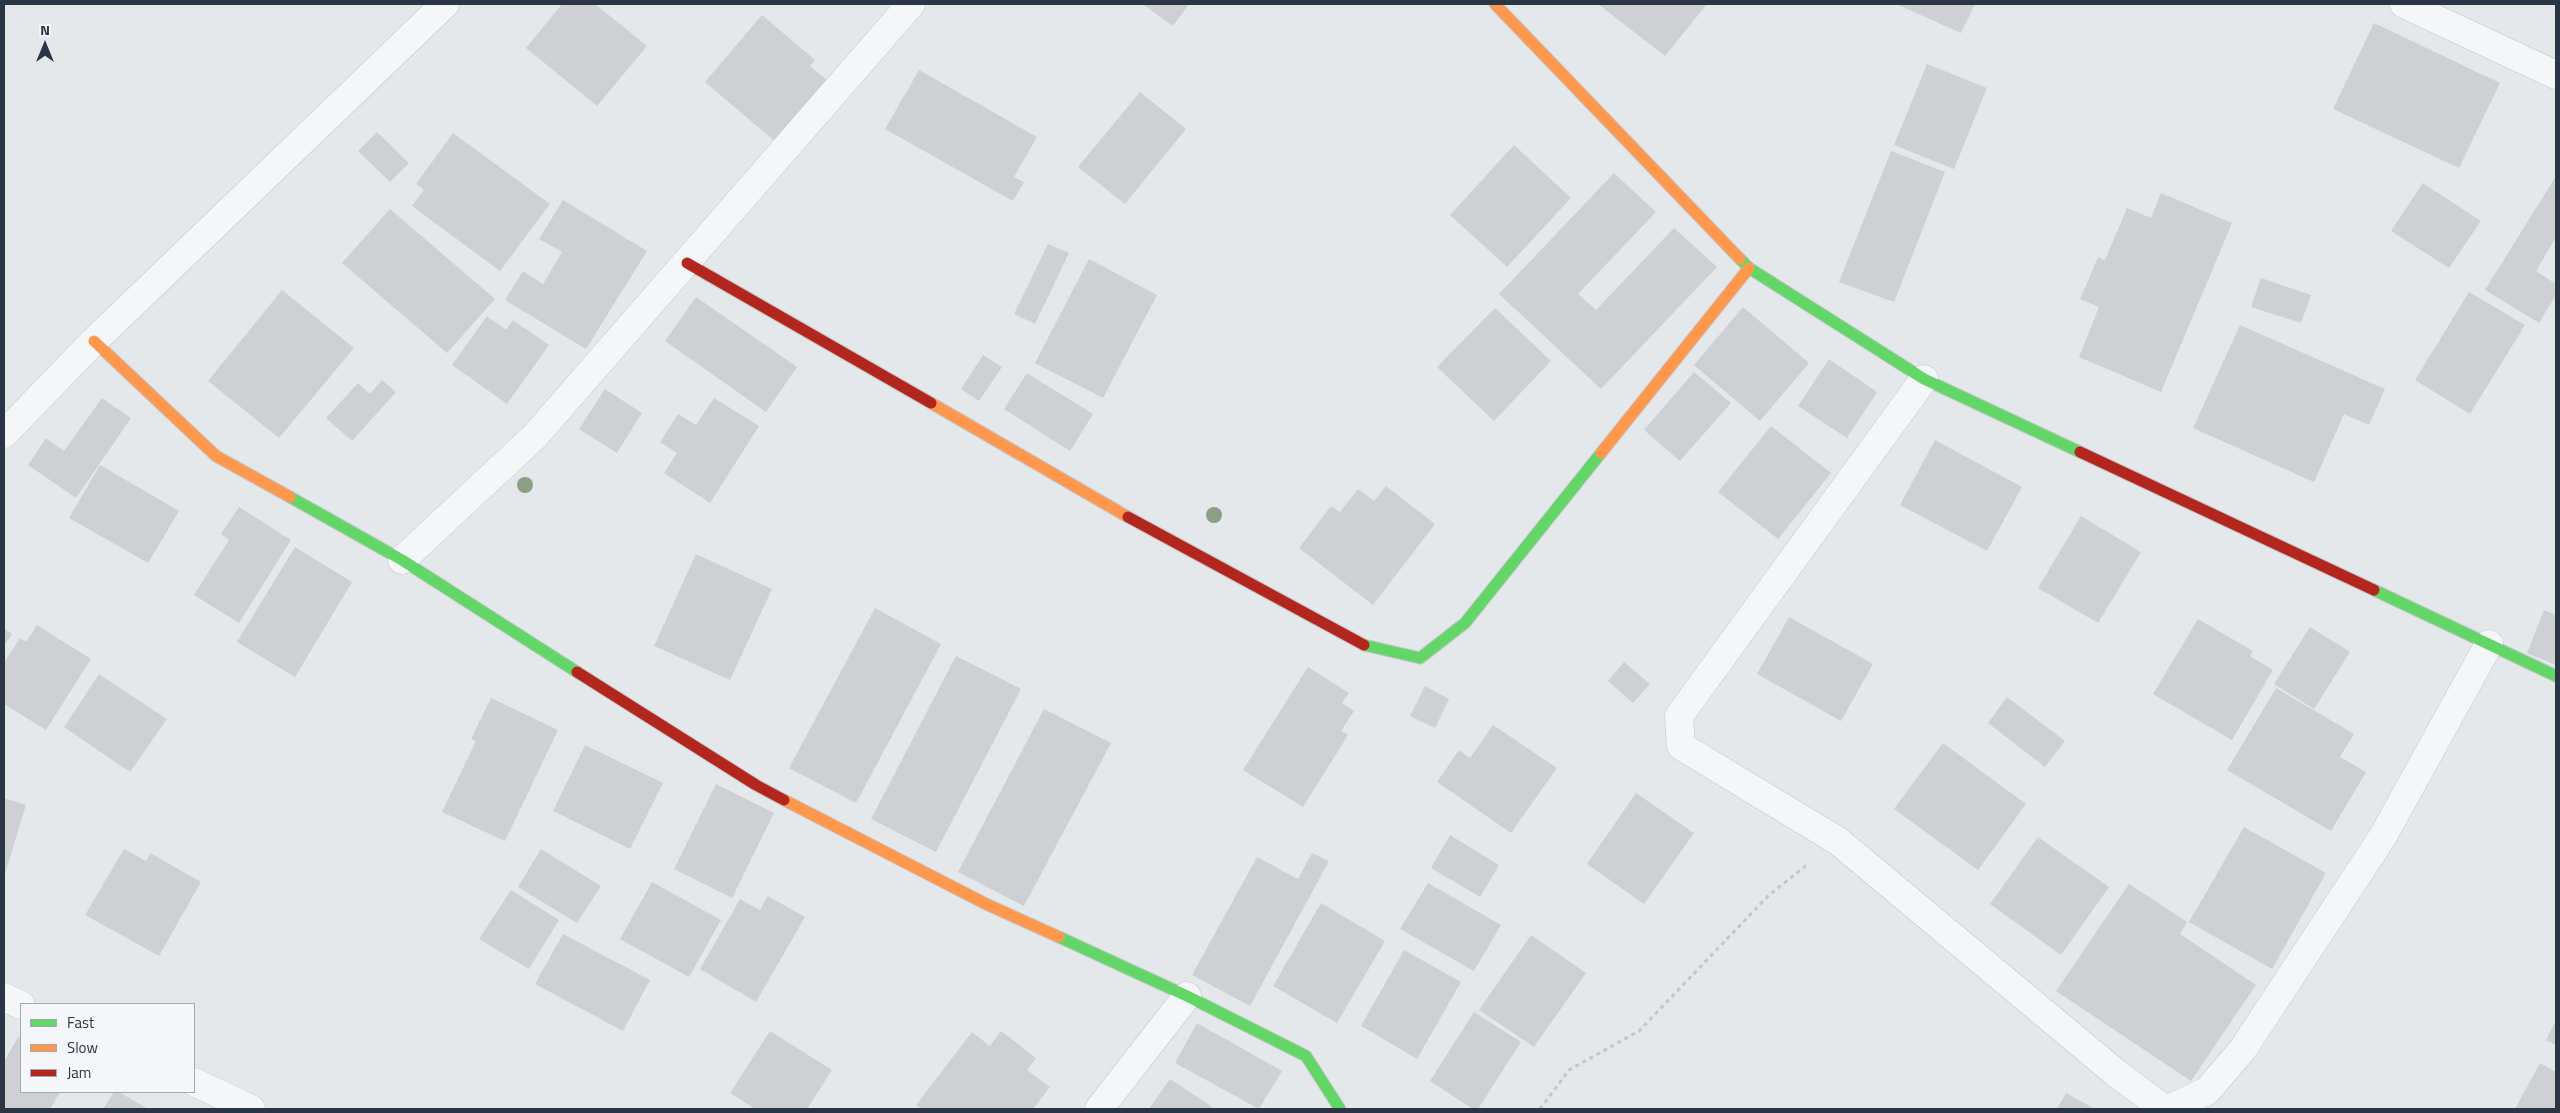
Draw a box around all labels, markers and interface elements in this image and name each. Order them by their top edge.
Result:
text: N [40,19,50,40]
north arrow [20,20,70,70]
legend [20,1003,195,1093]
text: Fast [67,1011,94,1034]
text: Slow [67,1036,98,1059]
text: Jam [67,1061,91,1084]

